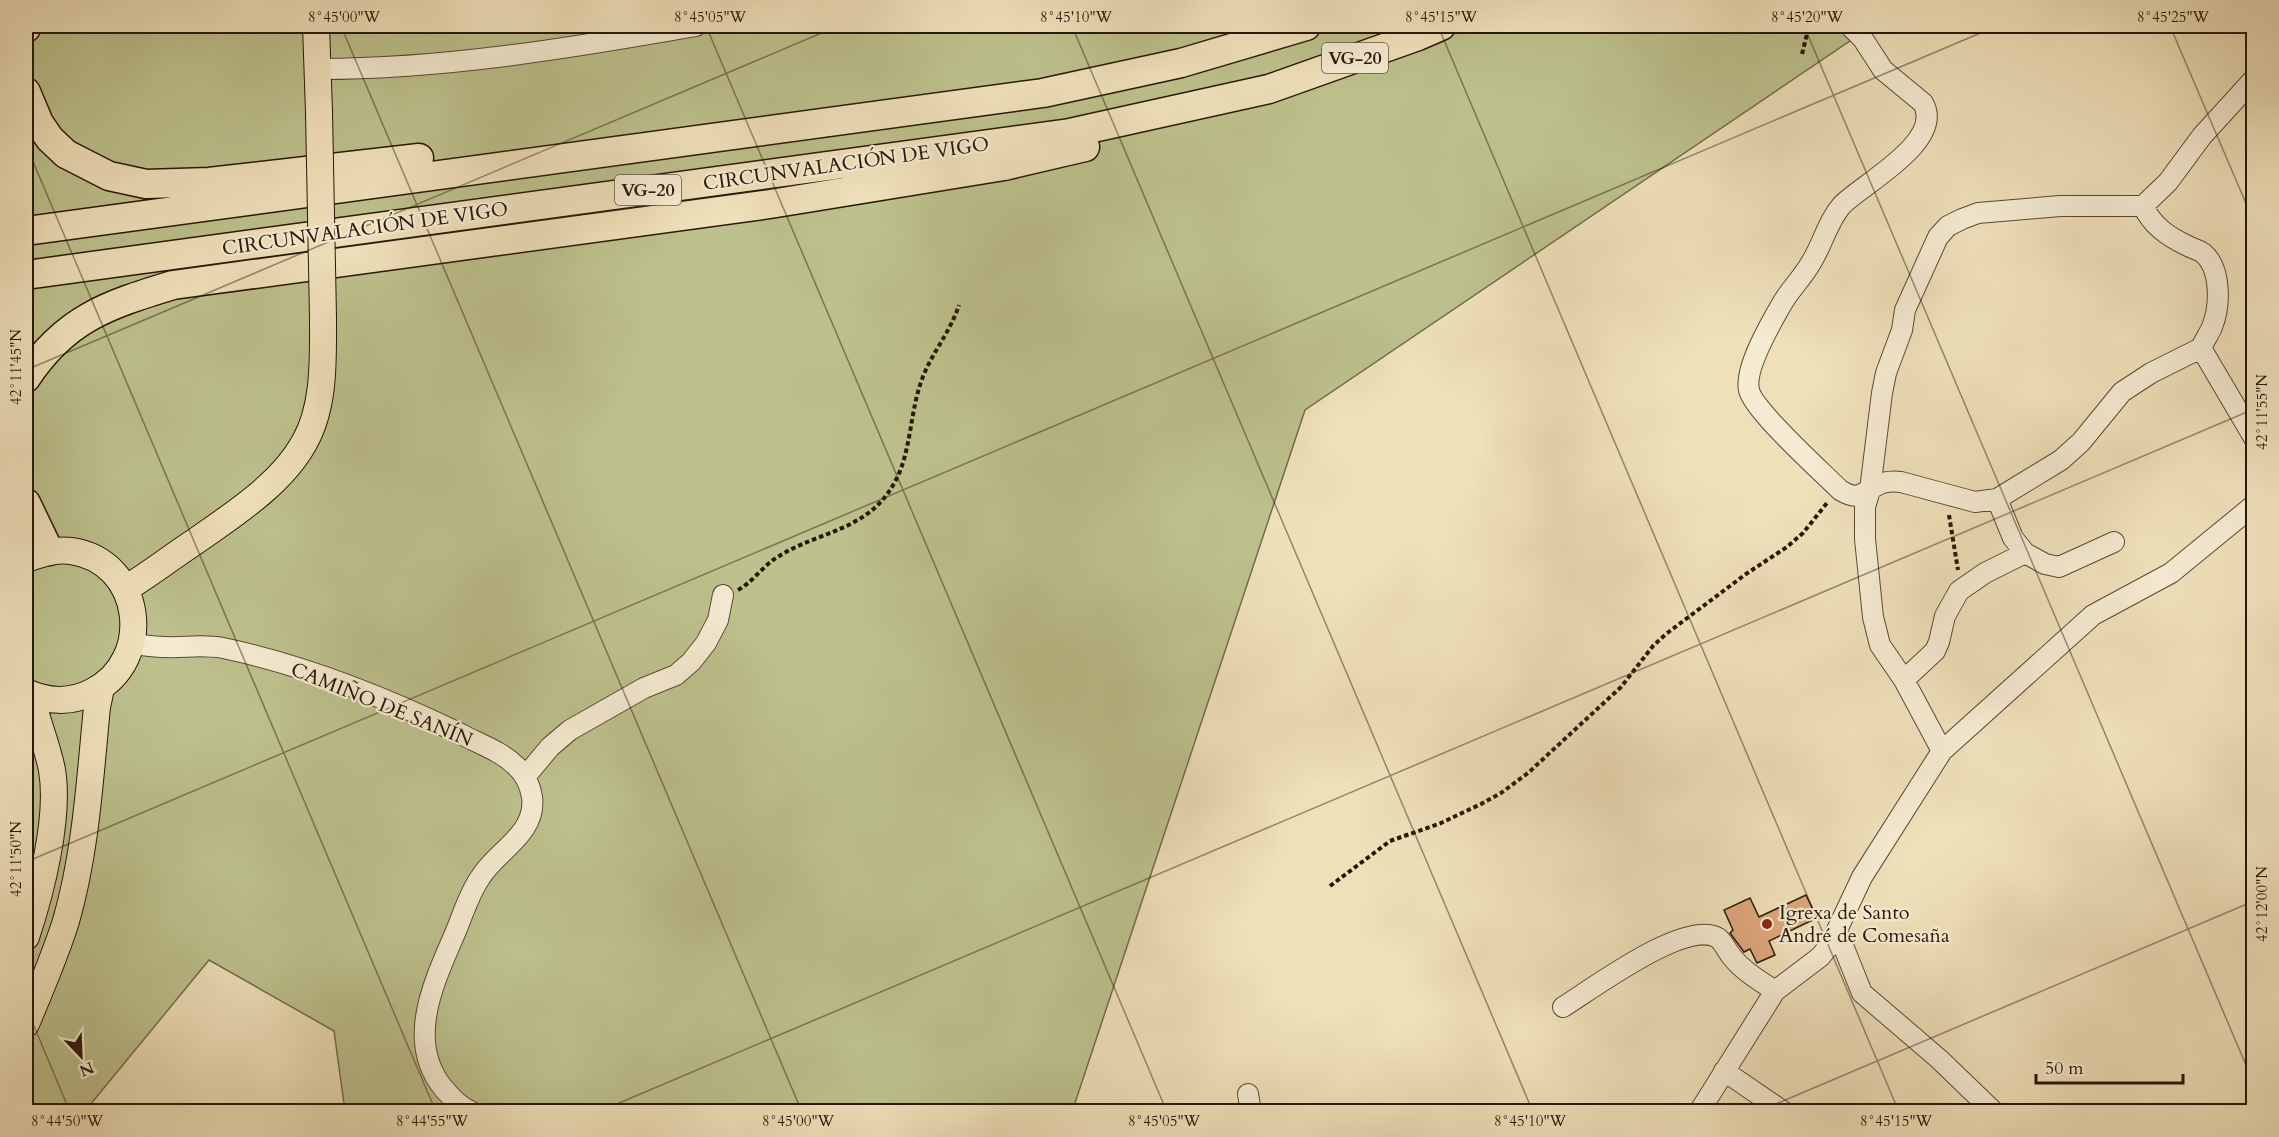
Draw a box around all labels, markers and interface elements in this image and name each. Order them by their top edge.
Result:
text: 8°45'00"W [308,7,381,27]
text: 8°45'05"W [674,7,747,27]
text: 8°45'10"W [1040,7,1113,27]
text: 8°45'15"W [1405,7,1478,27]
text: 8°45'20"W [1771,7,1844,27]
text: 8°45'25"W [2137,7,2210,27]
road number: VG-20 [1322,43,1388,73]
street label: CIRCUNVALACIÓN DE VIGO [701,130,991,197]
road number: VG-20 [615,175,681,205]
street label: CIRCUNVALACIÓN DE VIGO [220,195,510,262]
text: 42°11'45"N [6,329,26,405]
text: 42°11'55"N [2252,374,2272,450]
street label: CAMIÑO DE SANÍN [287,656,477,753]
text: 42°11'50"N [6,821,26,897]
text: 42°12'00"N [2252,866,2272,942]
place label: Igrexa de Santo André de Comesaña [1779,899,1950,949]
marker: Igrexa de Santo André de Comesaña [1760,917,1774,931]
north arrow [51,1026,111,1086]
scale bar [2036,1047,2183,1085]
text: N [76,1056,97,1082]
text: 50 m [2045,1056,2084,1081]
text: 8°44'50"W [31,1111,104,1131]
text: 8°44'55"W [396,1111,469,1131]
text: 8°45'00"W [762,1111,835,1131]
text: 8°45'05"W [1128,1111,1201,1131]
text: 8°45'10"W [1494,1111,1567,1131]
text: 8°45'15"W [1860,1111,1933,1131]

